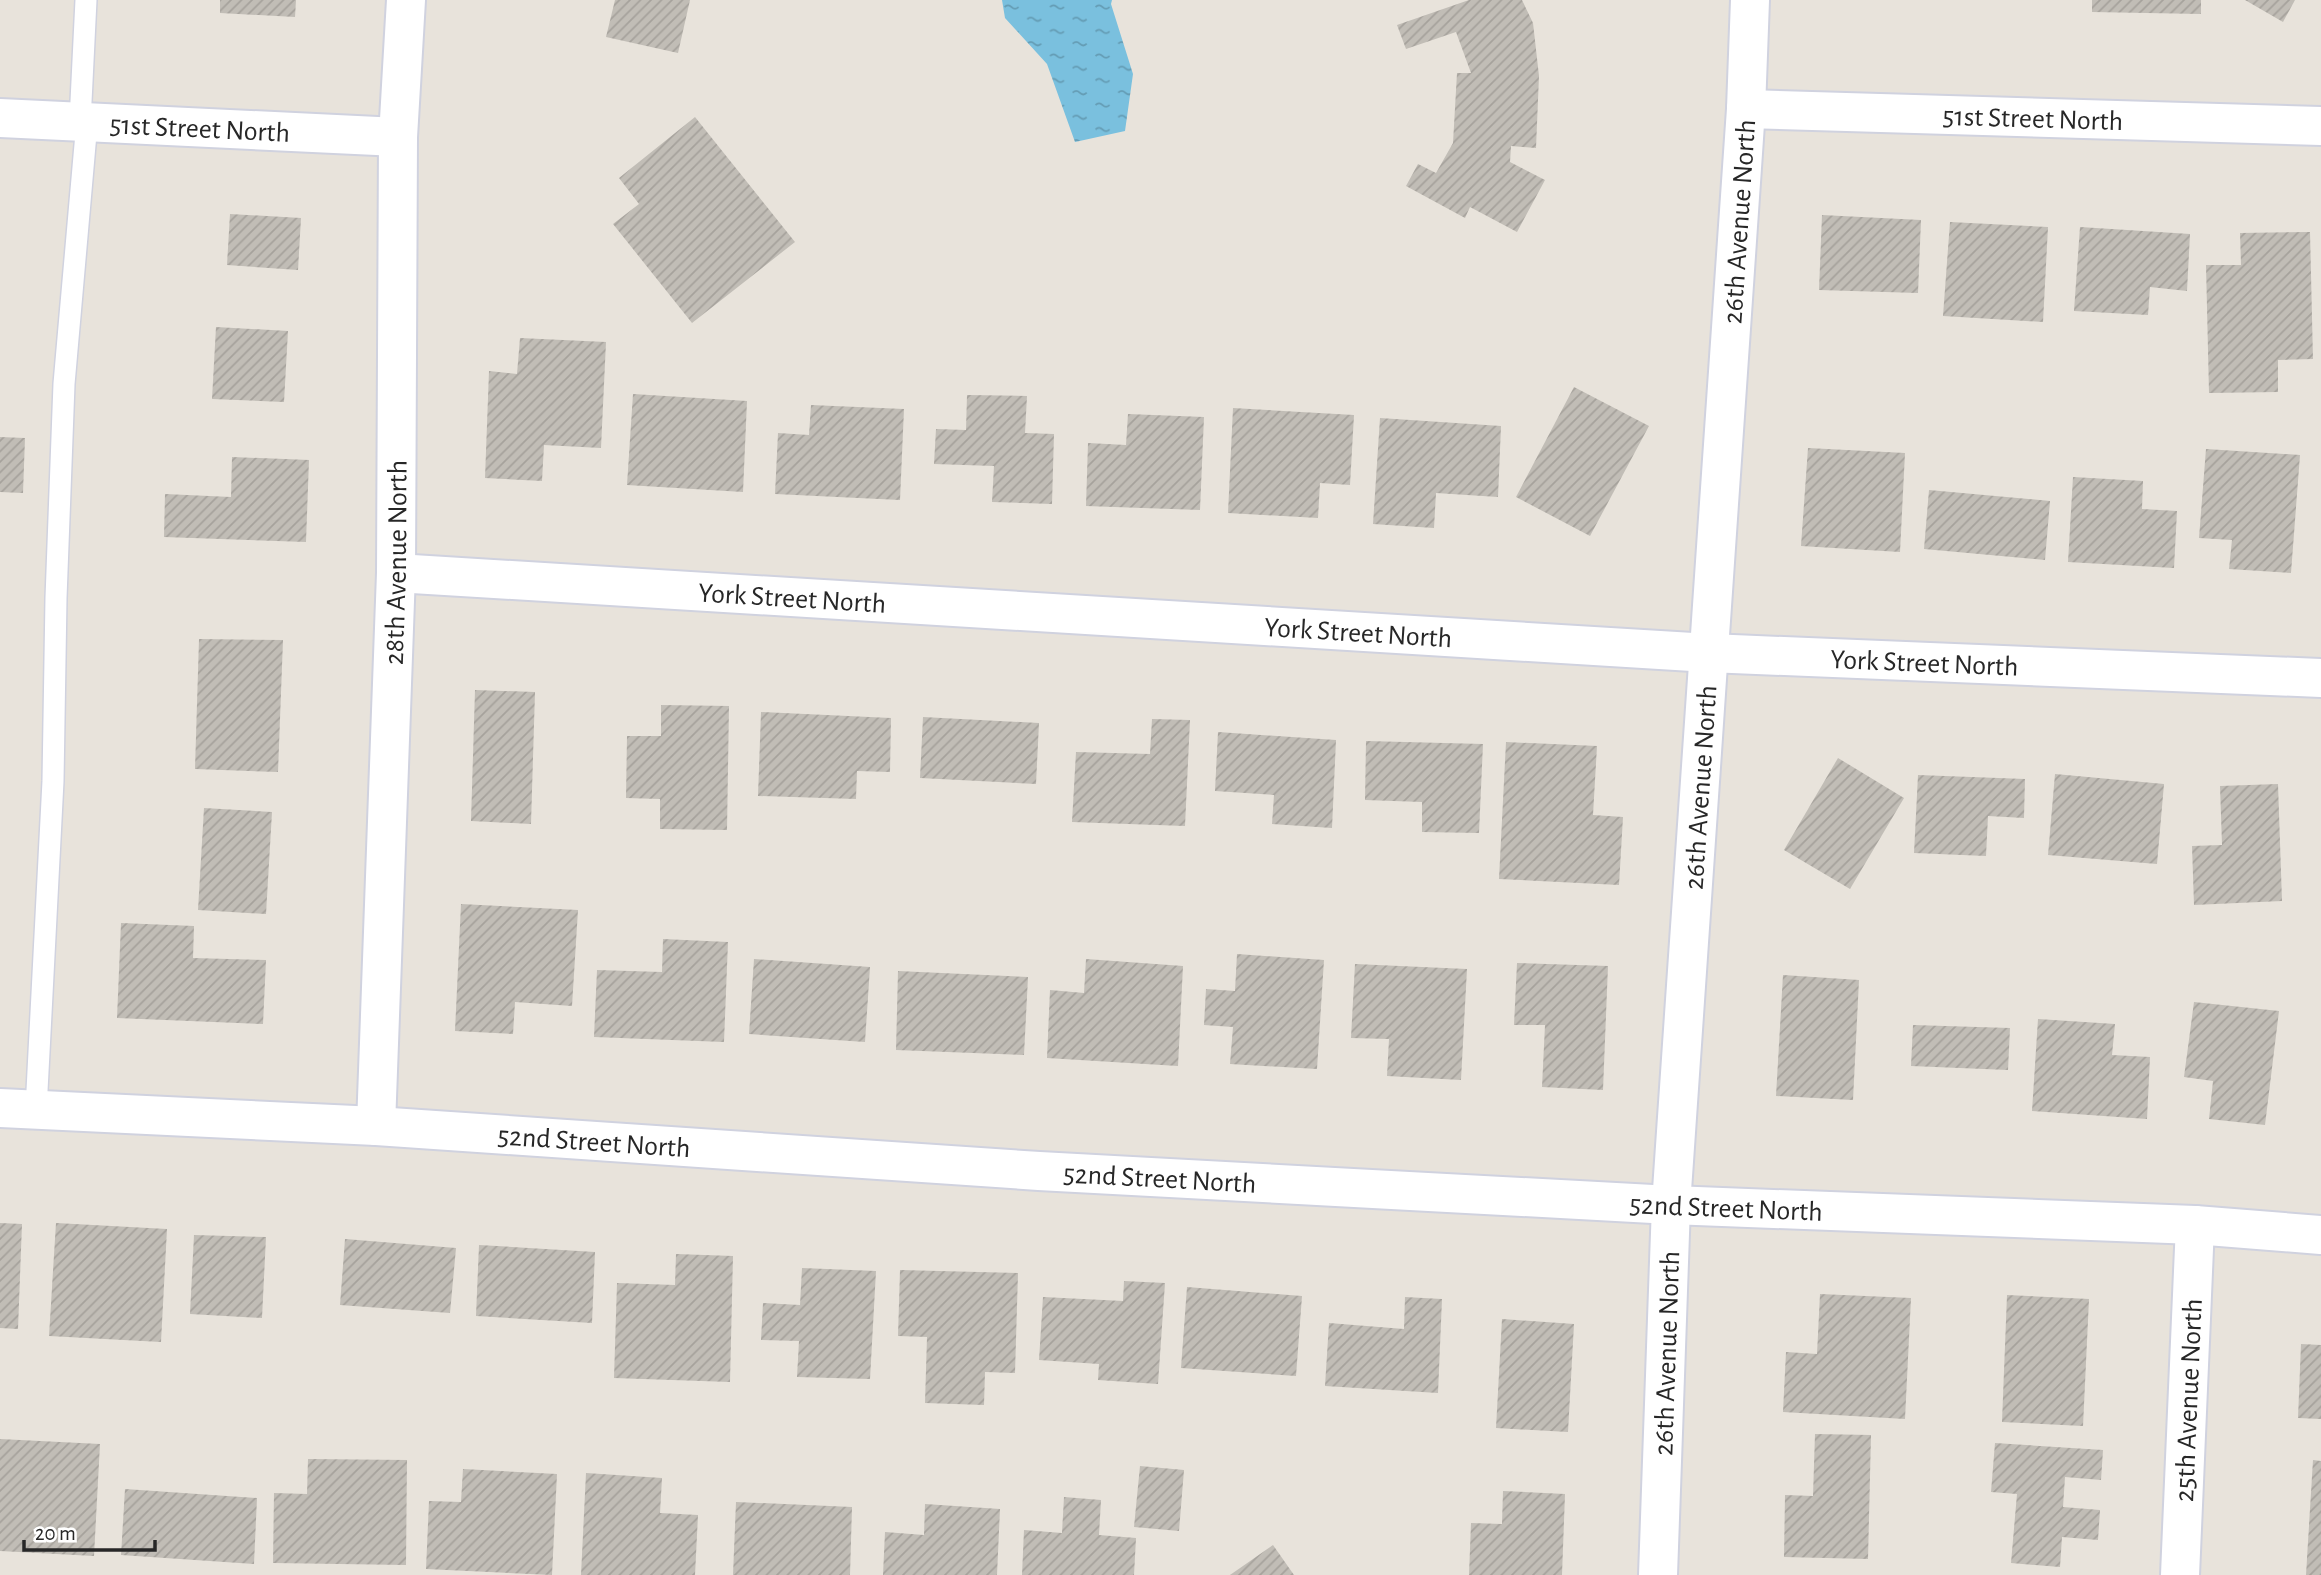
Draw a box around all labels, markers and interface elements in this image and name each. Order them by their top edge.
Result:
street label: 51st Street North [1942,103,2123,136]
street label: 51st Street North [109,111,290,148]
street label: 26th Avenue North [1719,118,1761,325]
street label: 28th Avenue North [381,460,413,665]
street label: York Street North [697,579,887,619]
street label: York Street North [1263,614,1453,653]
street label: York Street North [1830,646,2019,682]
street label: 26th Avenue North [1681,684,1723,891]
street label: 52nd Street North [497,1122,691,1163]
street label: 52nd Street North [1063,1160,1257,1199]
street label: 52nd Street North [1629,1191,1823,1227]
street label: 26th Avenue North [1650,1250,1685,1456]
street label: 25th Avenue North [2171,1298,2208,1502]
scale bar [24,1508,156,1552]
text: 20 m [35,1523,76,1544]

